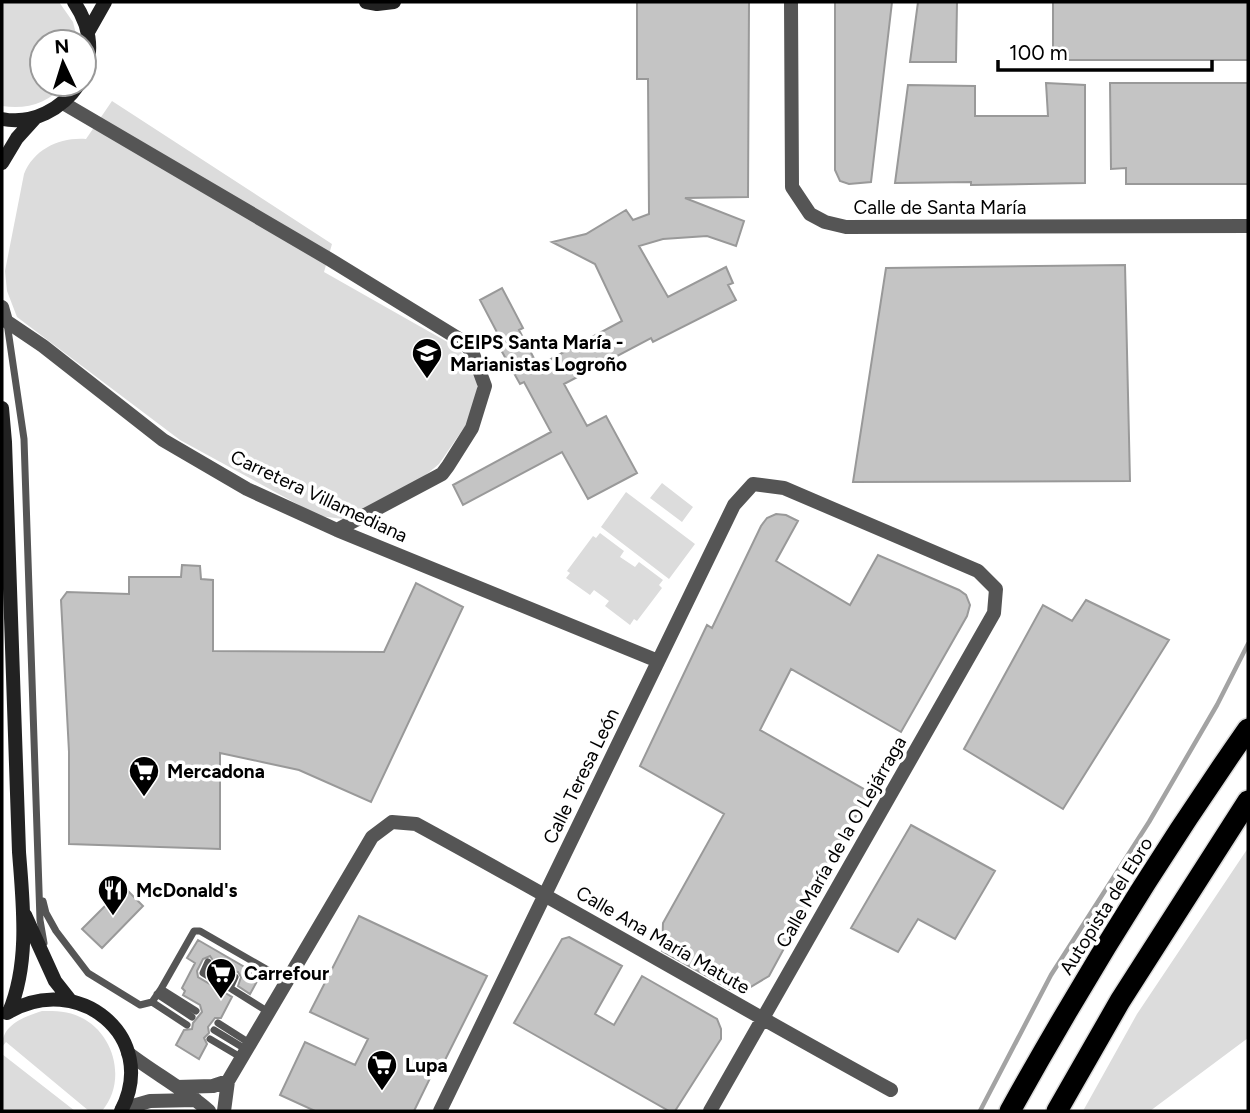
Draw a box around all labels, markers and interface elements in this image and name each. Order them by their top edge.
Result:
north arrow [28,28,98,98]
scale bar [998,28,1212,72]
text: N [54,35,70,59]
text: 100 m [1009,40,1068,65]
street label: Calle de Santa María [854,196,1026,219]
place label: CEIPS Santa María - Marianistas Logroño [450,331,627,376]
school or university icon: CEIPS Santa María - Marianistas Logroño [410,336,444,380]
street label: Carretera Villamediana [227,445,411,547]
street label: Calle Teresa León [538,704,624,848]
street label: Calle María de la O Lejárraga [771,732,911,952]
supermarket icon: Mercadona [127,754,161,798]
place label: Mercadona [167,760,265,783]
street label: Autopista del Ebro [1054,833,1158,979]
restaurant icon: McDonald's [96,873,130,917]
place label: McDonald's [136,879,238,902]
street label: Calle Ana María Matute [572,881,754,999]
supermarket icon: Carrefour [204,956,238,1000]
place label: Carrefour [244,962,329,985]
supermarket icon: Lupa [365,1048,399,1092]
place label: Lupa [405,1054,448,1077]

